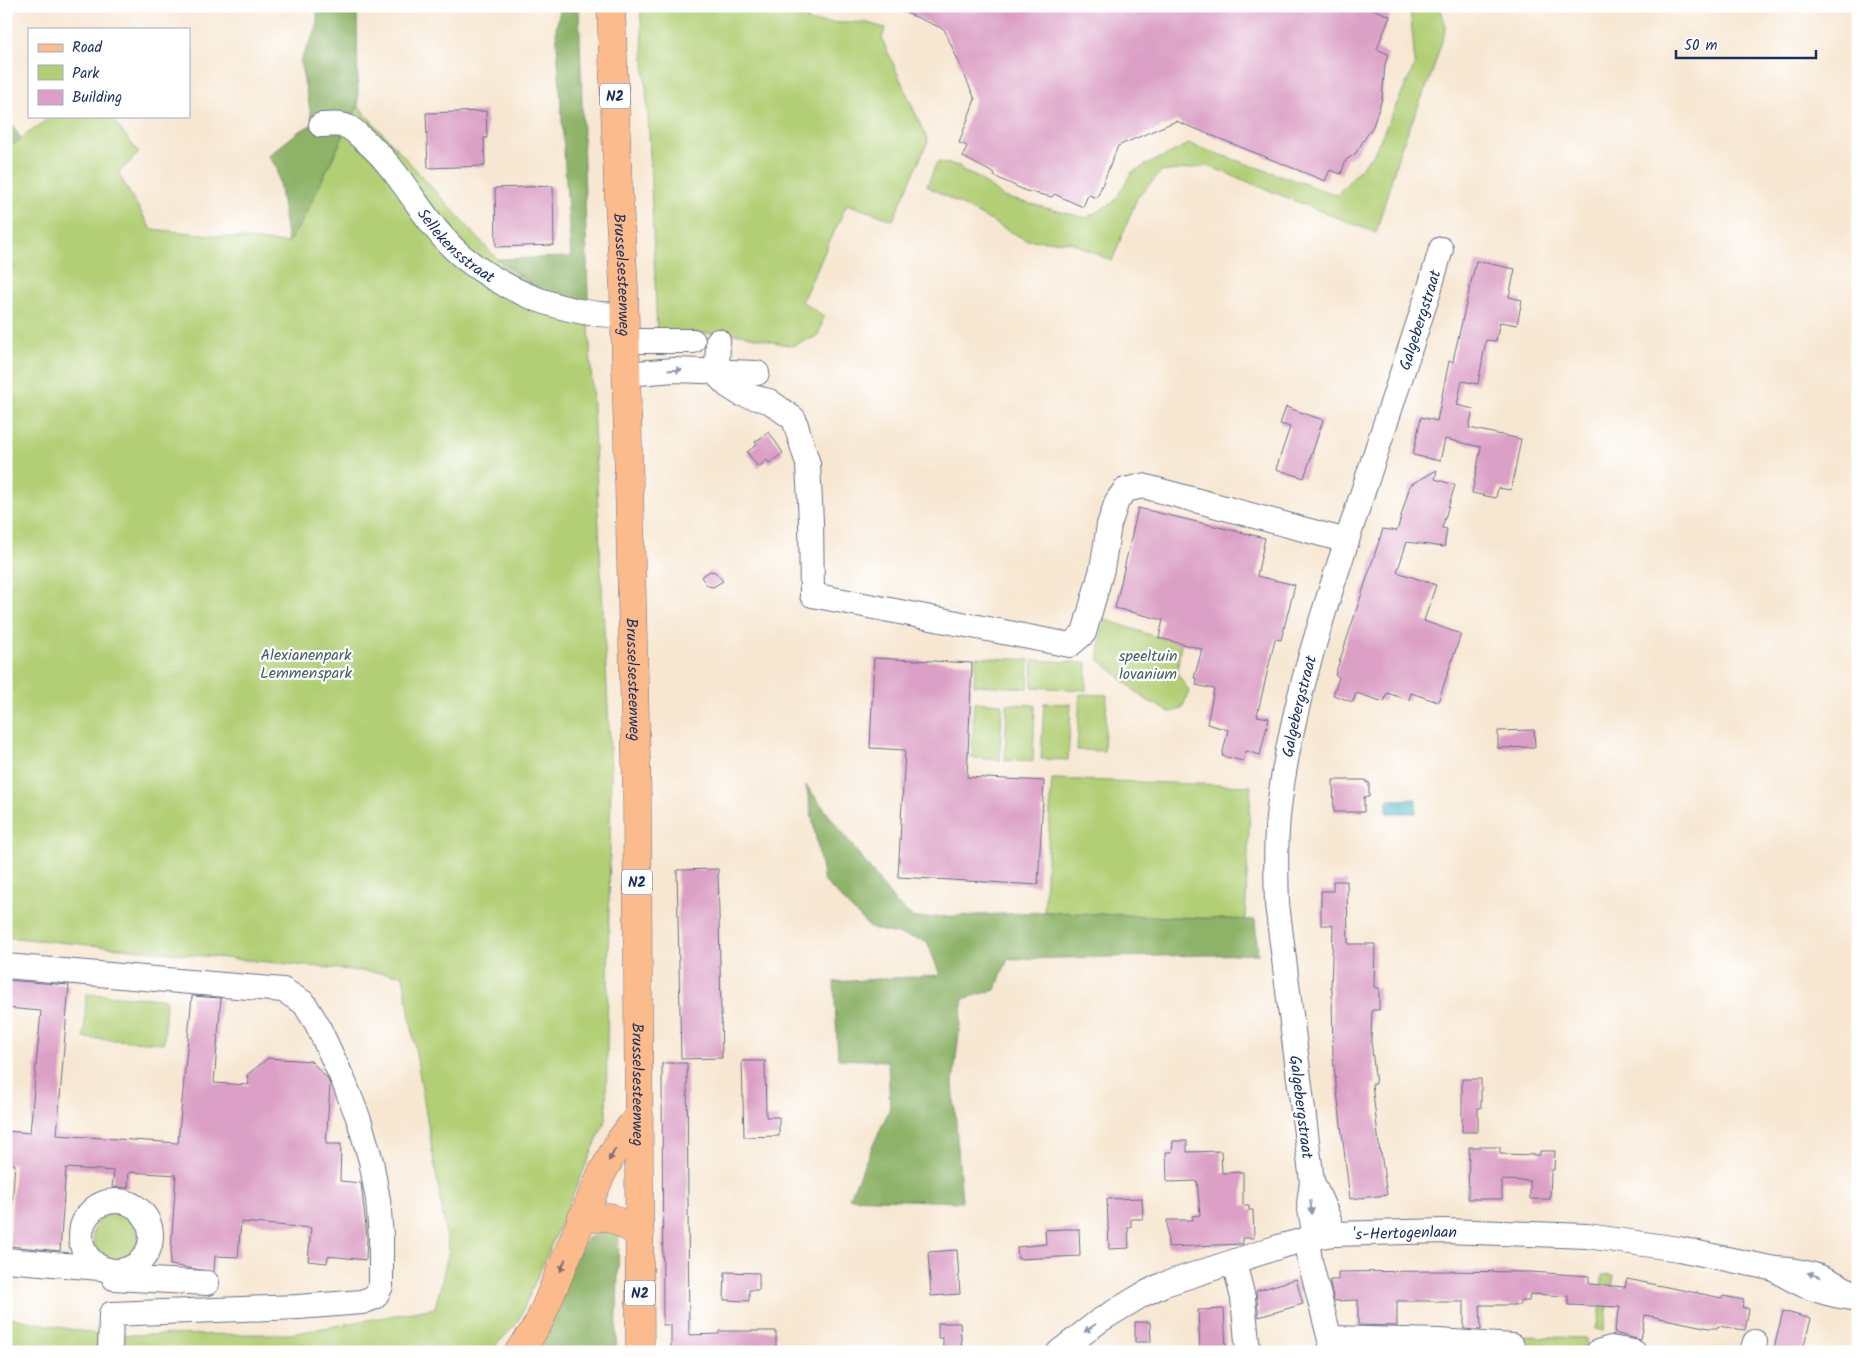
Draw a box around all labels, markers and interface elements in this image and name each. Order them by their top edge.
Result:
legend [28,28,190,118]
scale bar [1676,28,1816,60]
text: 50 m [1684,34,1718,58]
text: Road [72,36,103,60]
text: Park [72,62,100,86]
road number: N2 [600,84,630,108]
text: Building [72,86,122,110]
street label: Sellekensstraat [410,203,500,291]
street label: Brusselsesteenweg [606,212,636,337]
street label: Galgebergstraat [1393,266,1449,374]
one-way arrow [667,366,683,374]
street label: Brusselsesteenweg [618,618,647,742]
park label: Alexianenpark Lemmenspark [260,643,352,686]
park label: speeltuin lovanium [1118,644,1178,687]
street label: Galgebergstraat [1276,652,1324,760]
road number: N2 [622,870,652,894]
street label: Brusselsesteenweg [624,1023,650,1146]
street label: Galgebergstraat [1282,1054,1319,1161]
one-way arrow [607,1148,616,1162]
one-way arrow [1307,1199,1315,1215]
street label: 's-Hertogenlaan [1353,1220,1458,1247]
one-way arrow [559,1258,567,1273]
one-way arrow [1807,1271,1822,1278]
road number: N2 [625,1280,655,1306]
one-way arrow [1084,1322,1097,1333]

